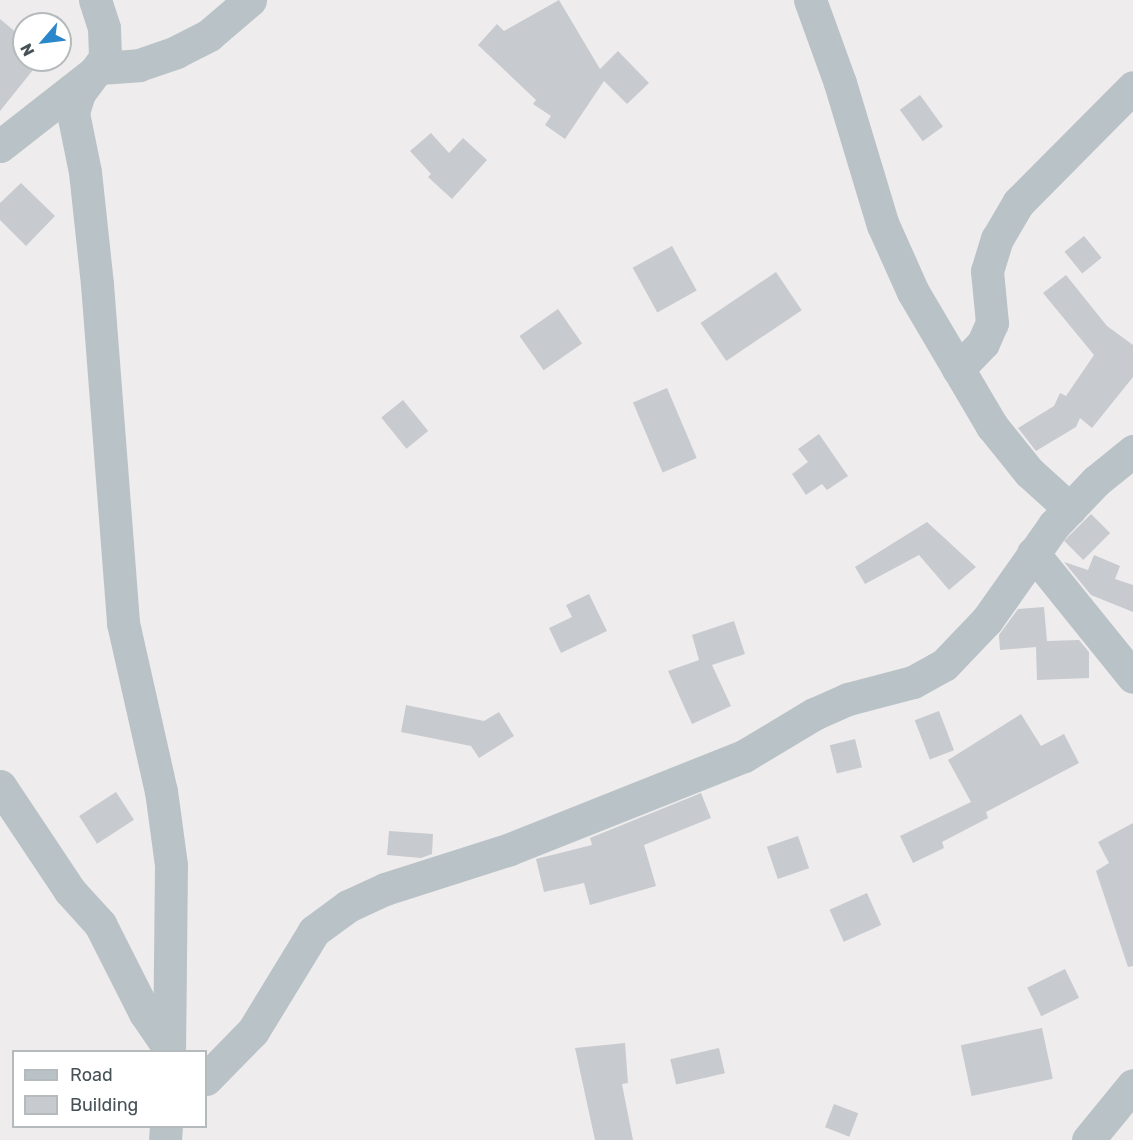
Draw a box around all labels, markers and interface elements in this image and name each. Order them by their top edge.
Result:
north arrow [12,12,72,72]
text: N [16,40,39,59]
legend [12,1050,207,1128]
text: Road [70,1064,113,1086]
text: Building [70,1094,138,1116]

